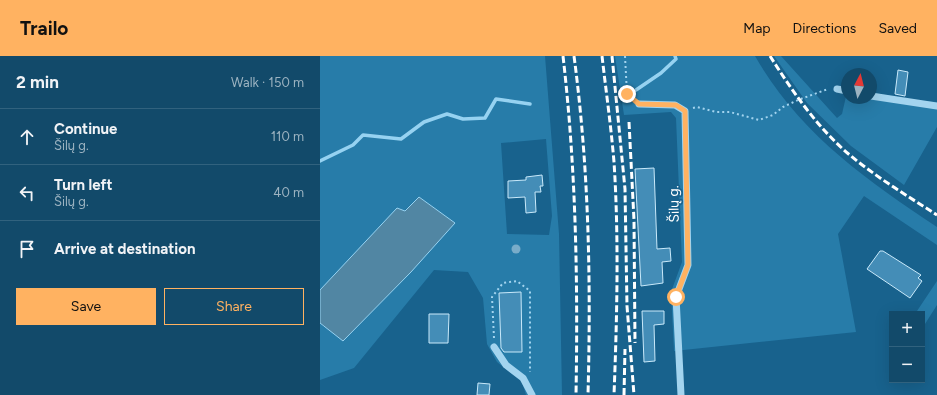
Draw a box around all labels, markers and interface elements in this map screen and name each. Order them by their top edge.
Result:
text: Trailo [20,17,68,40]
text: Map [743,20,771,37]
text: Directions [793,20,856,37]
text: Saved [878,20,917,37]
north arrow [841,68,877,104]
text: 2 min [16,72,59,92]
text: Walk · 150 m [231,75,304,90]
route end [618,85,636,103]
text: Continue [54,120,117,138]
icon: ahead [16,126,38,148]
text: 110 m [271,129,304,144]
text: Šilų g. [54,138,89,153]
text: Turn left [54,176,112,194]
icon: left [16,182,38,204]
text: 40 m [273,185,304,200]
street label: Šilų g. [665,185,683,223]
text: Šilų g. [54,194,89,209]
icon: arrive [16,238,38,260]
text: Arrive at destination [54,240,195,258]
button: Save [16,288,156,325]
button: Share [164,288,304,325]
route start [667,288,685,306]
map controls [889,311,925,383]
button: + [889,311,925,347]
button: − [889,347,925,383]

